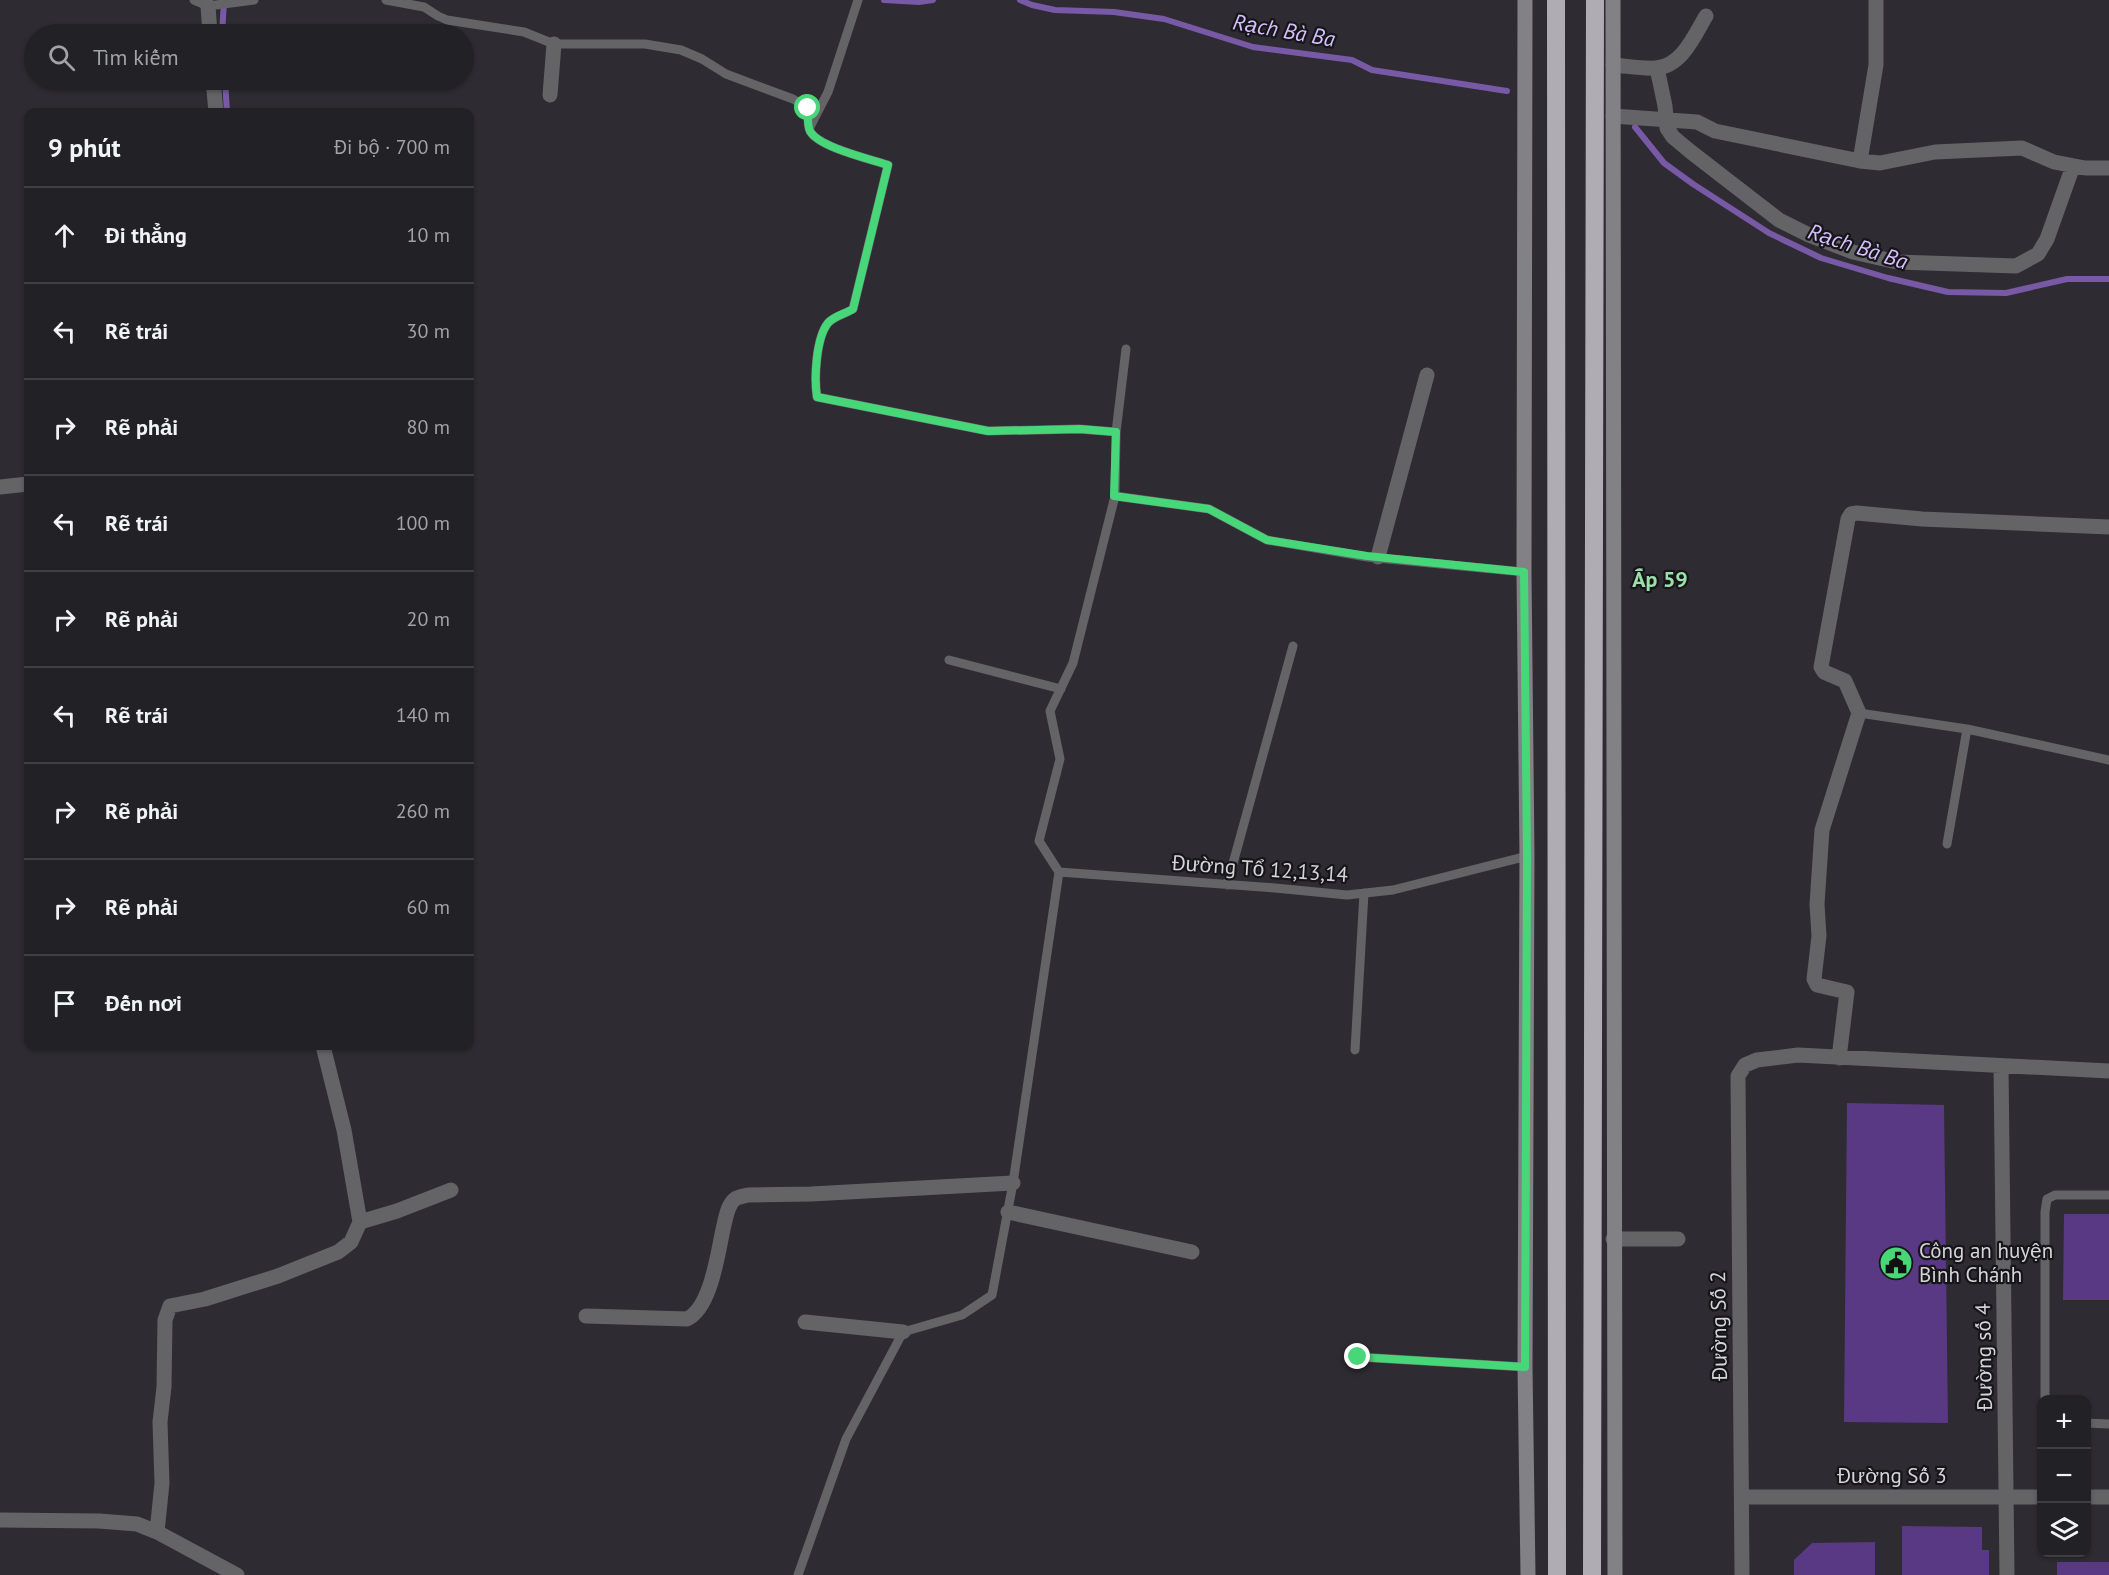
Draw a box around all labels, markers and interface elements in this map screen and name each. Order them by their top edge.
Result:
water label: Rạch Bà Ba [1231,7,1338,53]
search box [24,24,474,90]
icon: search [45,41,78,74]
text: Tìm kiếm [93,43,179,71]
route start [794,94,820,120]
text: 9 phút [48,131,121,164]
text: Đi bộ · 700 m [334,134,450,160]
water label: Rạch Bà Ba [1805,217,1912,275]
icon: ahead [48,219,81,252]
text: Đi thẳng [105,221,187,249]
text: 10 m [407,222,450,248]
icon: left [48,315,81,348]
text: Rẽ trái [105,317,168,345]
text: 30 m [407,318,450,344]
icon: right [48,411,81,444]
text: Rẽ phải [105,413,178,441]
text: 80 m [407,414,450,440]
icon: left [48,507,81,540]
text: Rẽ trái [105,509,168,537]
text: 100 m [396,510,450,536]
district label: Ấp 59 [1632,565,1688,593]
icon: right [48,603,81,636]
text: Rẽ phải [105,605,178,633]
text: 20 m [407,606,450,632]
icon: left [48,699,81,732]
text: Rẽ trái [105,701,168,729]
text: 140 m [396,702,450,728]
icon: right [48,795,81,828]
text: Rẽ phải [105,797,178,825]
text: 260 m [396,798,450,824]
street label: Đường Tổ 12,13,14 [1170,849,1349,888]
icon: right [48,891,81,924]
text: Rẽ phải [105,893,178,921]
text: 60 m [407,894,450,920]
icon: arrive [48,987,81,1020]
text: Đến nơi [105,989,182,1017]
place label: Công an huyện Bình Chánh [1919,1237,2053,1288]
public building icon: Công an huyện Bình Chánh [1878,1245,1914,1281]
street label: Đường Số 2 [1704,1271,1733,1382]
street label: Đường số 4 [1969,1303,1998,1412]
route end [1344,1343,1370,1369]
map controls [2037,1395,2091,1557]
button: + [2037,1395,2091,1449]
button: − [2037,1449,2091,1503]
street label: Đường Số 3 [1836,1462,1947,1489]
button: layers [2037,1503,2091,1557]

